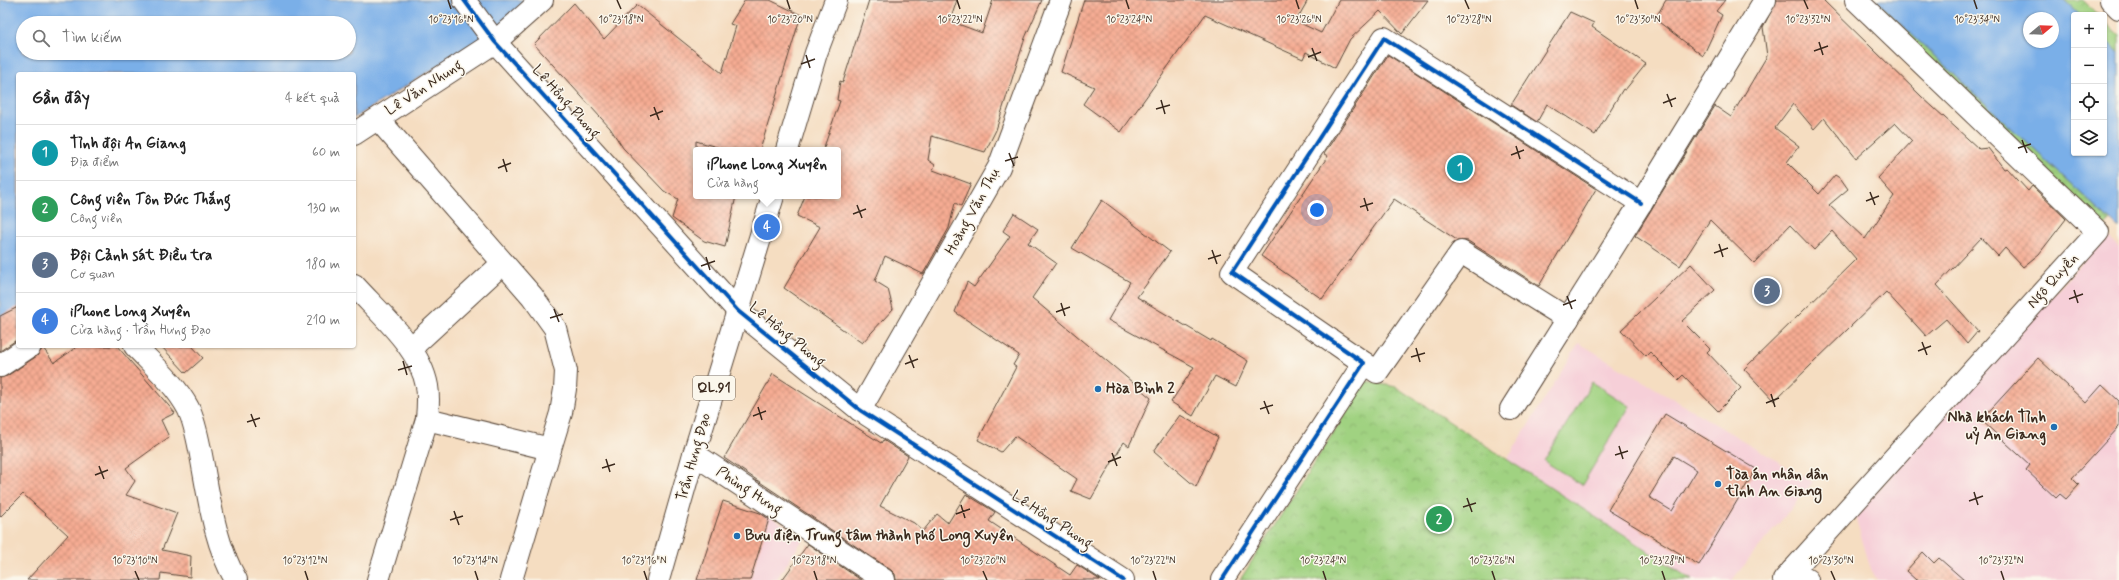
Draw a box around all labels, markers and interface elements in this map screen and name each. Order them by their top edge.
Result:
north arrow [2023,12,2059,48]
map controls [2071,12,2107,156]
button: + [2071,12,2107,48]
text: 10°23'16"N [428,13,474,27]
text: 10°23'18"N [598,13,644,27]
text: 10°23'20"N [767,13,813,27]
text: 10°23'22"N [937,13,983,27]
text: 10°23'24"N [1106,13,1152,27]
text: 10°23'26"N [1276,13,1322,27]
text: 10°23'28"N [1446,13,1492,27]
text: 10°23'30"N [1615,13,1661,27]
text: 10°23'32"N [1786,13,1831,27]
text: 10°23'34"N [1954,13,2000,27]
search box [16,16,356,60]
icon: search [30,27,52,49]
text: Tìm kiếm [62,28,122,48]
button: − [2071,48,2107,84]
street label: Lê Văn Nhung [381,55,467,121]
street label: Lê Hồng Phong [527,61,605,144]
button: locate [2071,84,2107,120]
text: Gần đây [32,87,90,109]
text: 4 kết quả [285,90,340,107]
button: layers [2071,120,2107,156]
text: Tỉnh đội An Giang [70,134,186,154]
text: 1 [42,144,48,161]
text: 60 m [312,144,340,161]
popup [693,147,841,199]
pin: 1 [1447,153,1473,183]
text: Địa điểm [70,154,119,171]
text: iPhone Long Xuyên [707,155,827,175]
street label: Hoàng Văn Thụ [941,163,1006,259]
text: Cửa hàng [707,175,759,192]
text: Công viên Tôn Đức Thắng [70,190,231,210]
text: 2 [42,200,48,217]
text: 130 m [307,200,340,217]
your location [1307,200,1327,220]
text: Công viên [70,210,122,227]
pin: 4 [754,212,780,242]
text: Đội Cảnh sát Điều tra [70,246,212,266]
street label: Ngô Quyền [2023,249,2084,314]
text: 3 [42,256,48,273]
text: 180 m [305,256,340,273]
text: Cơ quan [70,266,115,283]
pin: 3 [1754,276,1780,306]
street label: Lê Hồng Phong [744,298,830,373]
text: iPhone Long Xuyên [70,302,190,322]
text: 4 [41,312,49,329]
text: 210 m [306,312,340,329]
text: Cửa hàng · Trần Hưng Đạo [70,322,211,339]
road number: QL.91 [693,376,735,400]
place label: Hòa Bình 2 [1106,379,1175,399]
marker: Hòa Bình 2 [1093,384,1103,394]
place label: Nhà khách Tỉnh uỷ An Giang [1948,408,2046,446]
street label: Trần Hưng Đạo [672,411,717,504]
marker: Nhà khách Tỉnh uỷ An Giang [2049,422,2059,432]
street label: Phùng Hưng [711,462,786,521]
place label: Tòa án nhân dân tỉnh An Giang [1725,465,1829,504]
marker: Tòa án nhân dân tỉnh An Giang [1713,479,1723,489]
street label: Lê Hồng Phong [1007,486,1097,555]
pin: 2 [1426,504,1452,534]
place label: Bưu điện Trung tâm thành phố Long Xuyên [745,526,1014,548]
marker: Bưu điện Trung tâm thành phố Long Xuyên [732,531,742,541]
text: 10°23'10"N [112,554,158,568]
text: 10°23'12"N [283,554,328,568]
text: 10°23'14"N [452,554,498,568]
text: 10°23'16"N [621,554,667,568]
text: 10°23'18"N [791,554,837,568]
text: 10°23'20"N [960,554,1006,568]
text: 10°23'22"N [1130,554,1176,568]
text: 10°23'24"N [1300,554,1346,568]
text: 10°23'26"N [1469,554,1515,568]
text: 10°23'28"N [1639,554,1685,568]
text: 10°23'30"N [1808,554,1854,568]
text: 10°23'32"N [1979,554,2024,568]

